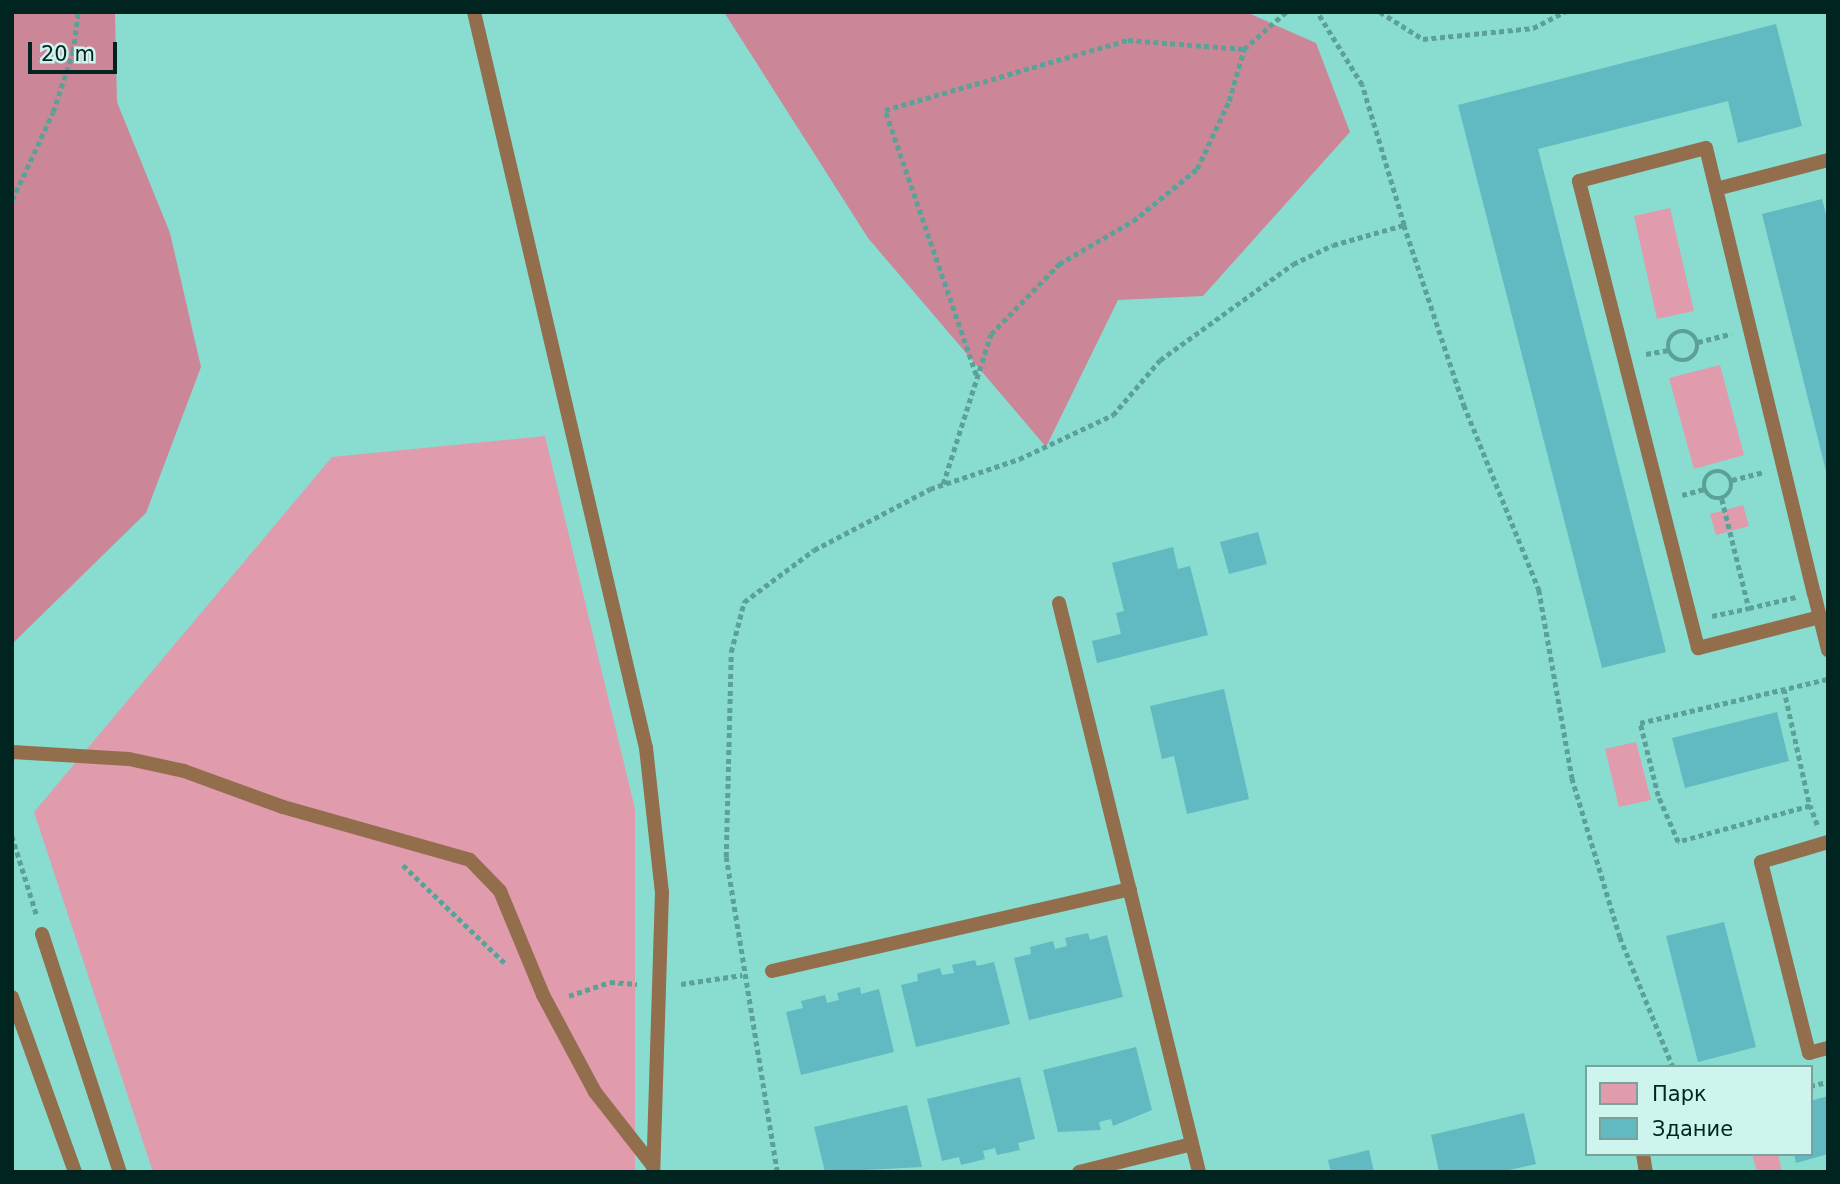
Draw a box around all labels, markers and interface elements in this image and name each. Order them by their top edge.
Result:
scale bar [32,28,121,72]
text: 20 m [41,42,95,66]
legend [1584,1065,1812,1156]
text: Парк [1652,1082,1707,1106]
text: Здание [1652,1117,1733,1141]

